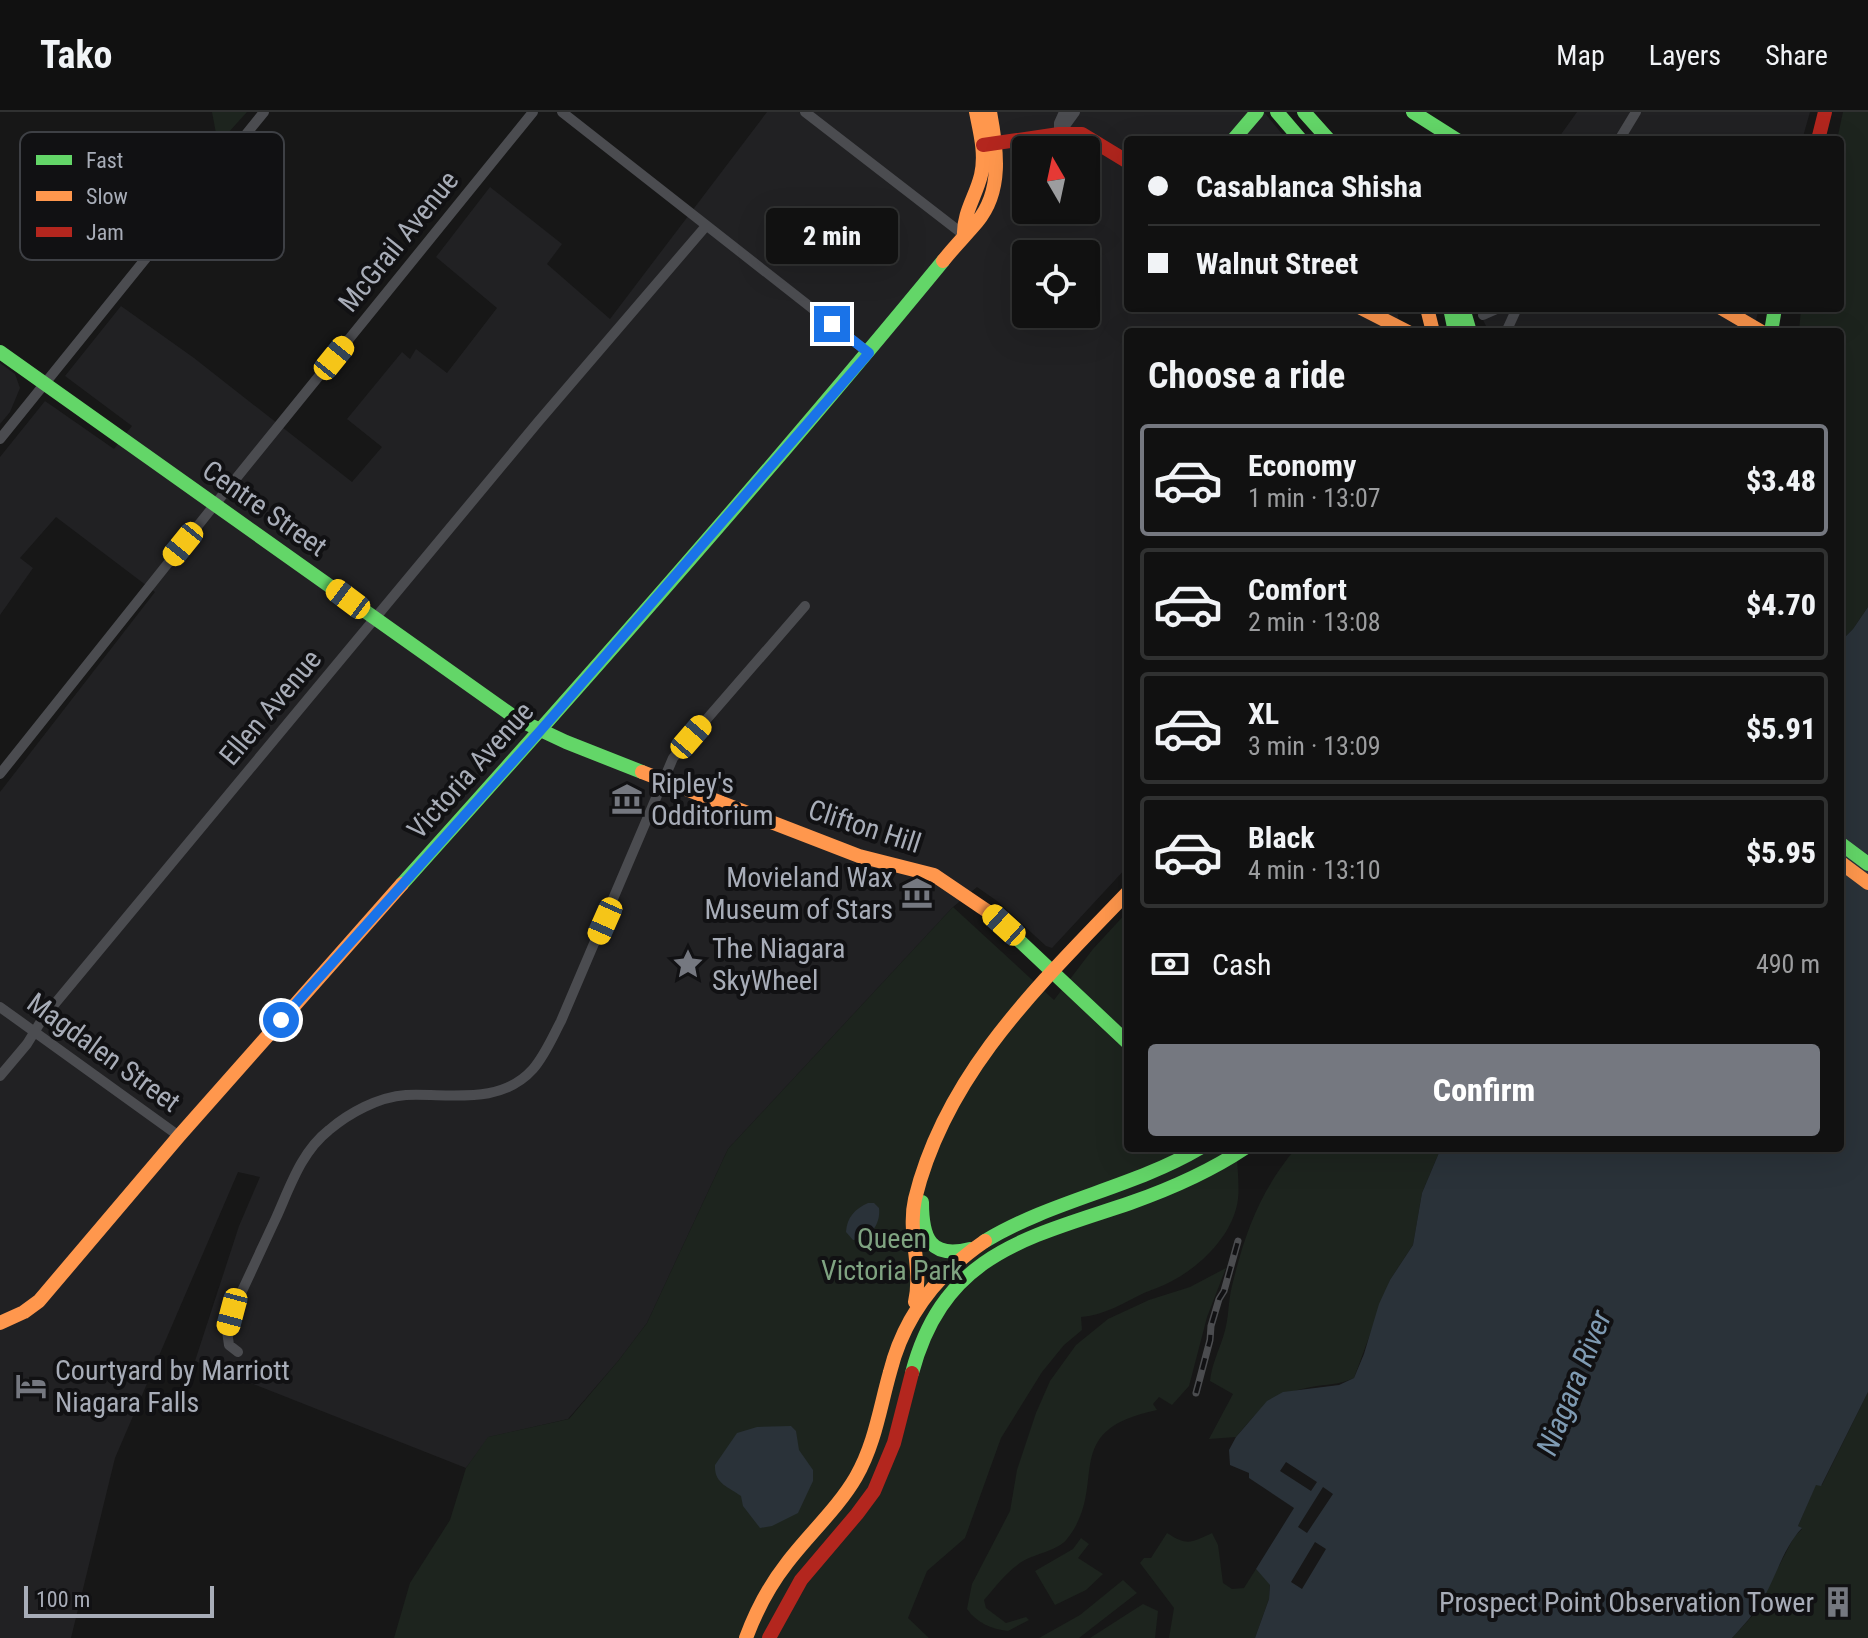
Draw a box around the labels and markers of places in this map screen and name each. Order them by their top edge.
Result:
place label: Ripley's Odditorium [651,767,774,832]
museum icon: Ripley's Odditorium [610,782,644,816]
place label: Movieland Wax Museum of Stars [705,861,893,926]
museum icon: Movieland Wax Museum of Stars [900,876,934,910]
place label: The Niagara SkyWheel [712,932,845,997]
place icon: The Niagara SkyWheel [671,947,705,981]
place label: Courtyard by Marriott Niagara Falls [55,1354,290,1419]
hotel icon: Courtyard by Marriott Niagara Falls [14,1369,48,1403]
building icon: Prospect Point Observation Tower [1821,1585,1855,1619]
place label: Prospect Point Observation Tower [1439,1586,1814,1619]

